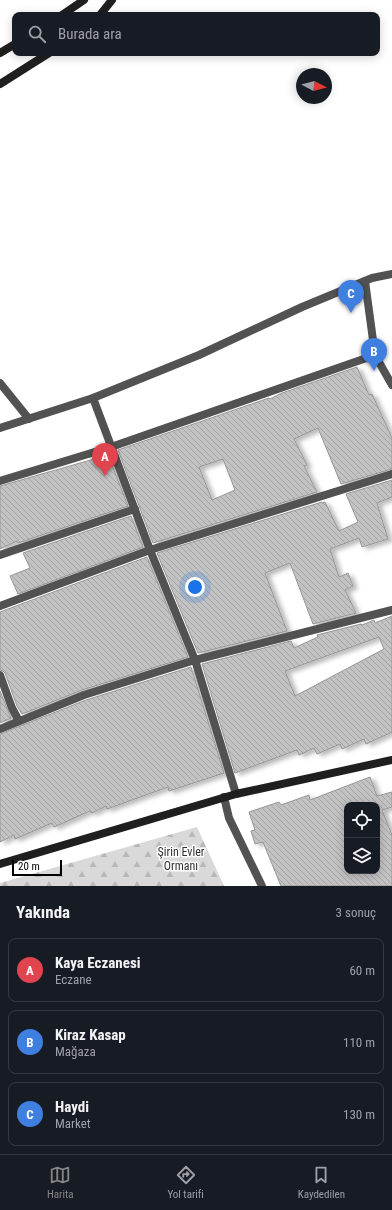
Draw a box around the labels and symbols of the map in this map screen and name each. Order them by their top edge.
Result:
north arrow [296,68,332,104]
pin: C [338,280,364,313]
pin: B [361,338,387,371]
pin: A [92,443,118,476]
your location [185,577,205,597]
park label: Şirin Evler Ormanı [158,845,205,873]
scale bar [12,858,62,877]

